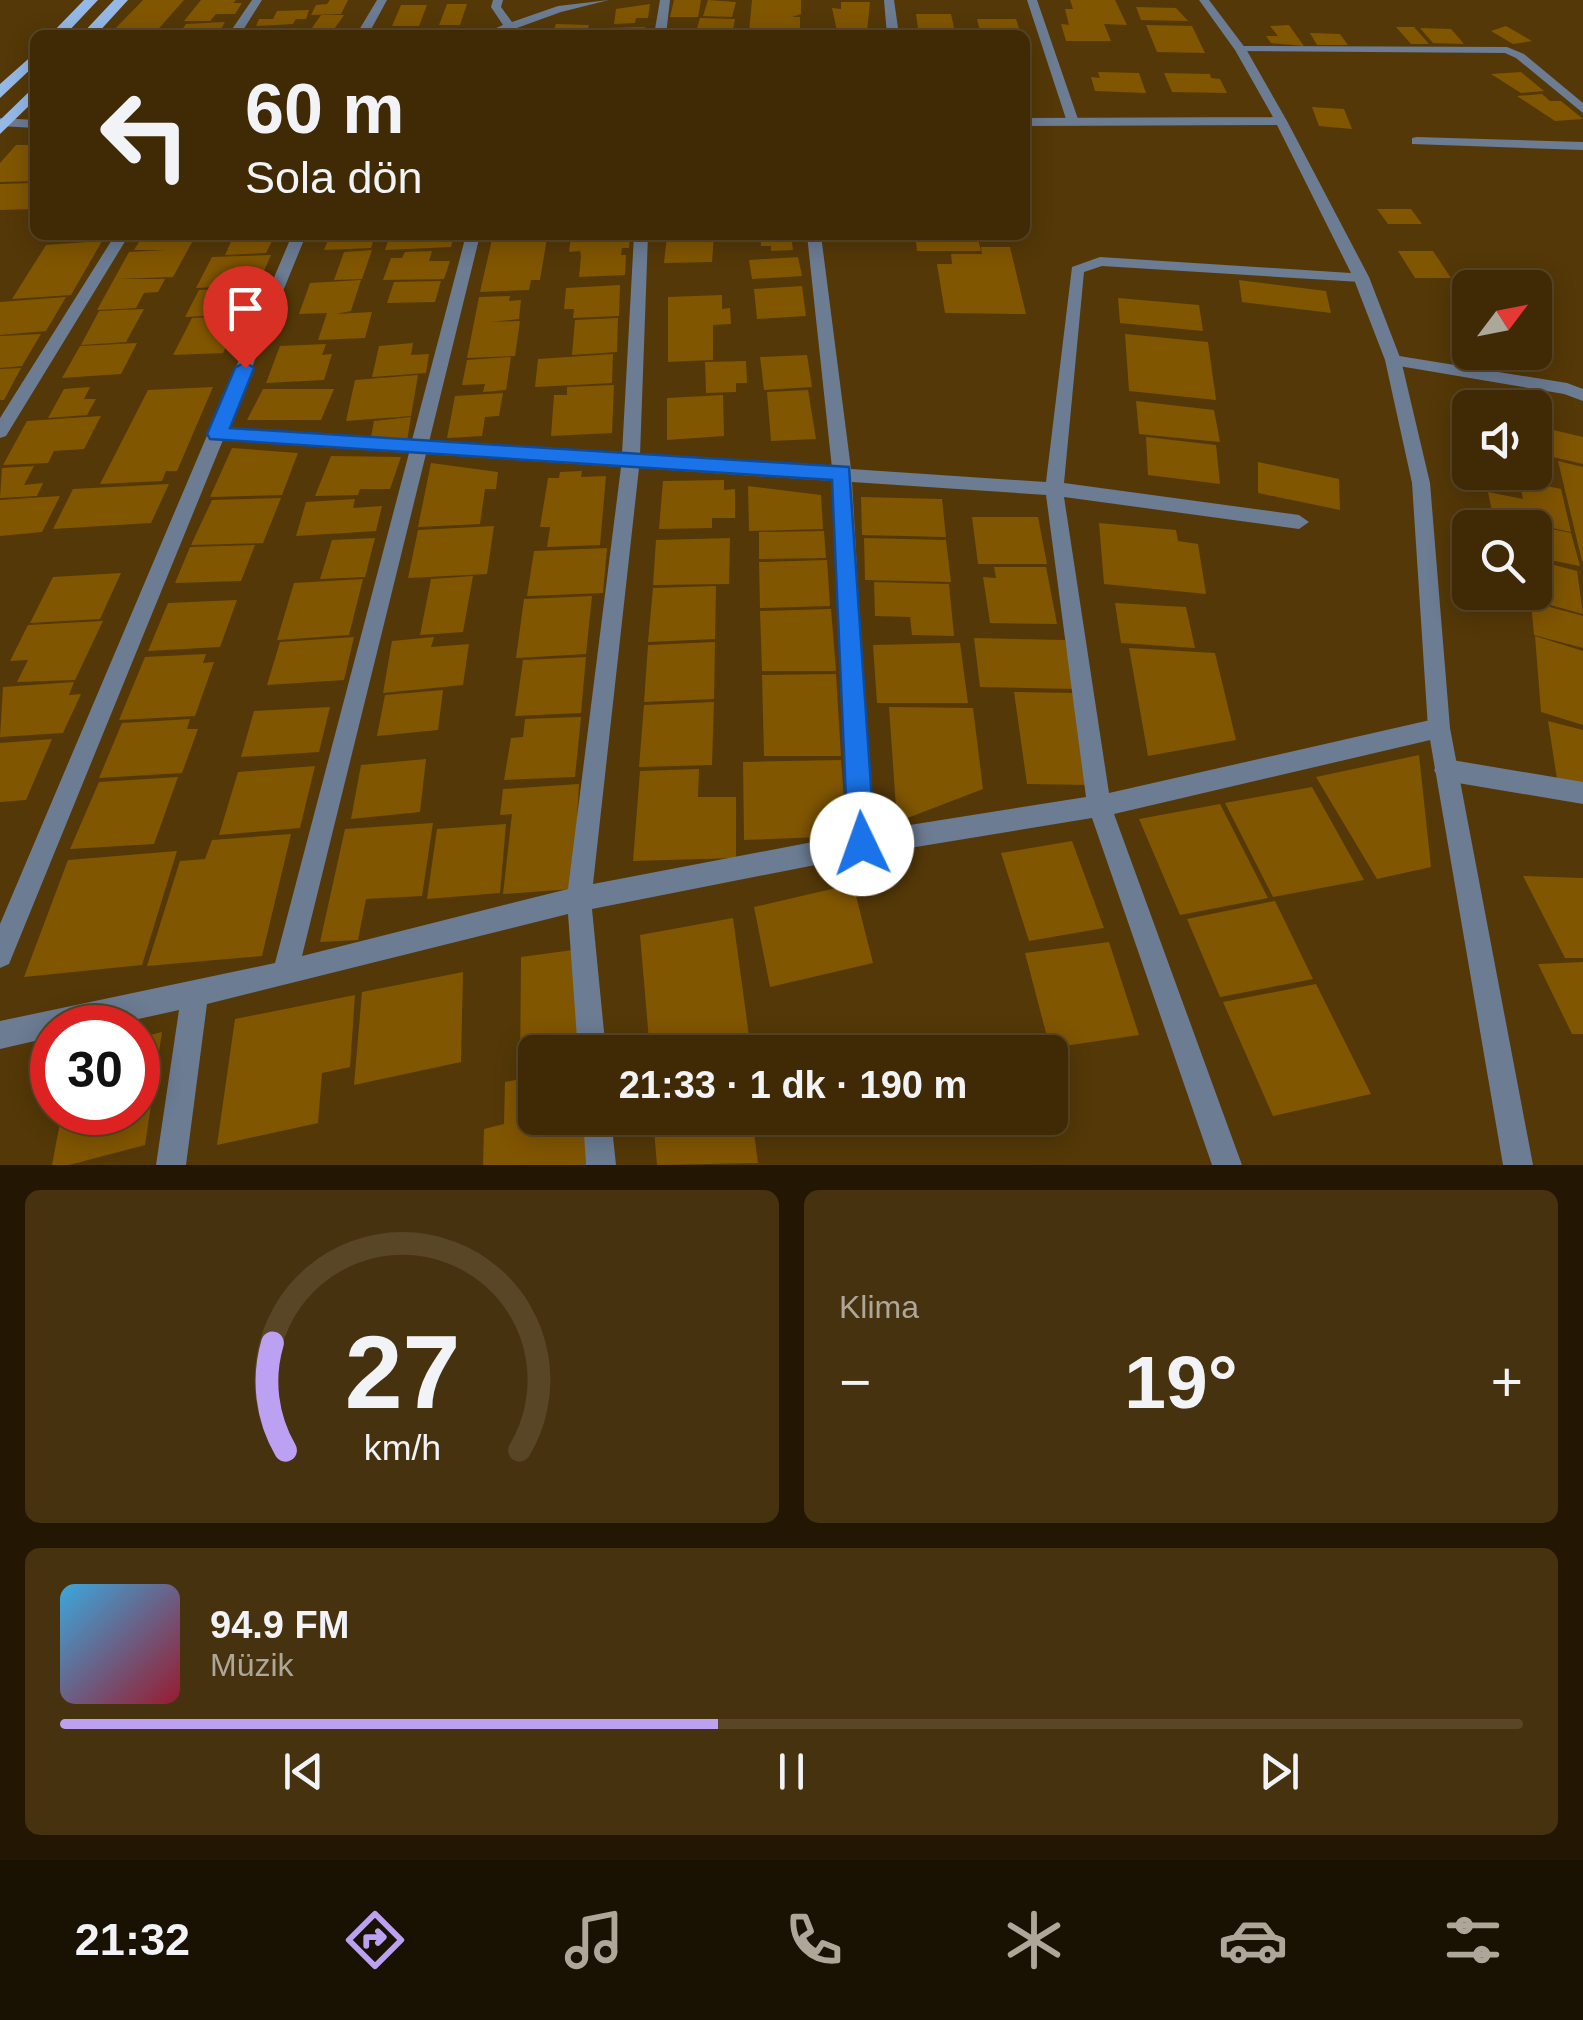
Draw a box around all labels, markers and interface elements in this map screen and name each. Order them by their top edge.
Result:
icon: left [80,70,210,200]
text: 60 m [245,70,405,148]
text: Sola dön [245,152,423,203]
pin [203,266,288,369]
north arrow [1452,270,1552,370]
map controls [1452,270,1552,610]
icon: arrive [218,281,273,336]
button: sound [1452,390,1552,490]
button: search [1452,510,1552,610]
position arrow [810,792,914,896]
speed limit sign: 30 [30,1005,160,1135]
text: 21:33 · 1 dk · 190 m [619,1064,967,1106]
text: Klima [839,1289,919,1325]
text: 27 [344,1314,460,1430]
text: 19° [1124,1340,1238,1424]
text: − [839,1351,871,1413]
text: + [1491,1351,1523,1413]
text: km/h [363,1428,441,1468]
text: 94.9 FM [210,1604,349,1646]
text: Müzik [210,1647,294,1683]
icon: previous [276,1744,331,1799]
icon: pause [764,1744,819,1799]
icon: next [1252,1744,1307,1799]
icon: directions [340,1905,410,1975]
icon: music [559,1905,629,1975]
icon: phone [779,1905,849,1975]
icon: climate [999,1905,1069,1975]
icon: car [1218,1905,1288,1975]
icon: filters [1438,1905,1508,1975]
text: 21:32 [75,1914,190,1965]

